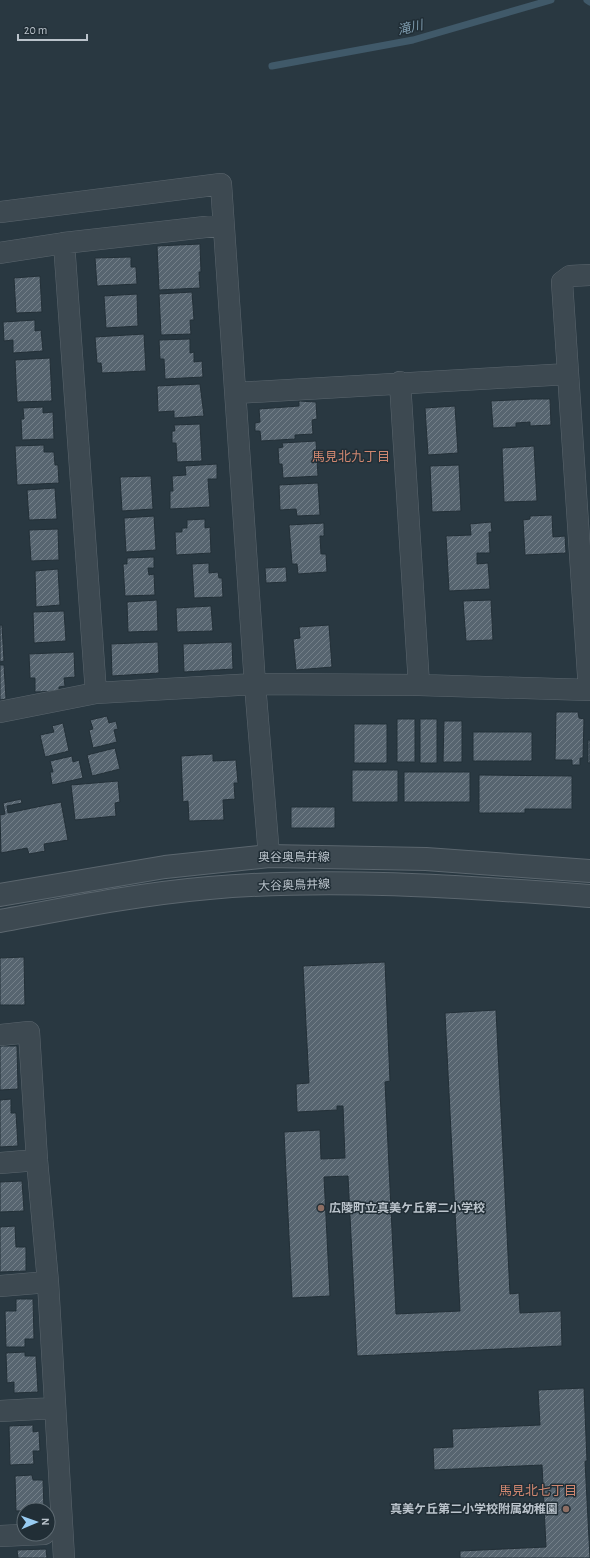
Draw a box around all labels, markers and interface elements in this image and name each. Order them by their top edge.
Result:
scale bar [18,16,87,42]
water label: 滝川 [396,18,426,38]
text: 20 m [24,24,47,36]
district label: 馬見北九丁目 [312,449,390,464]
street label: 奥谷奥鳥井線 [258,850,330,863]
street label: 大谷奥鳥井線 [258,877,330,892]
place label: 広陵町立真美ケ丘第二小学校 [329,1201,485,1214]
marker: 広陵町立真美ケ丘第二小学校 [316,1203,326,1213]
district label: 馬見北七丁目 [499,1483,577,1498]
north arrow [16,1502,56,1542]
place label: 真美ケ丘第二小学校附属幼稚園 [390,1502,558,1515]
marker: 真美ケ丘第二小学校附属幼稚園 [561,1504,571,1514]
text: N [40,1518,51,1526]

